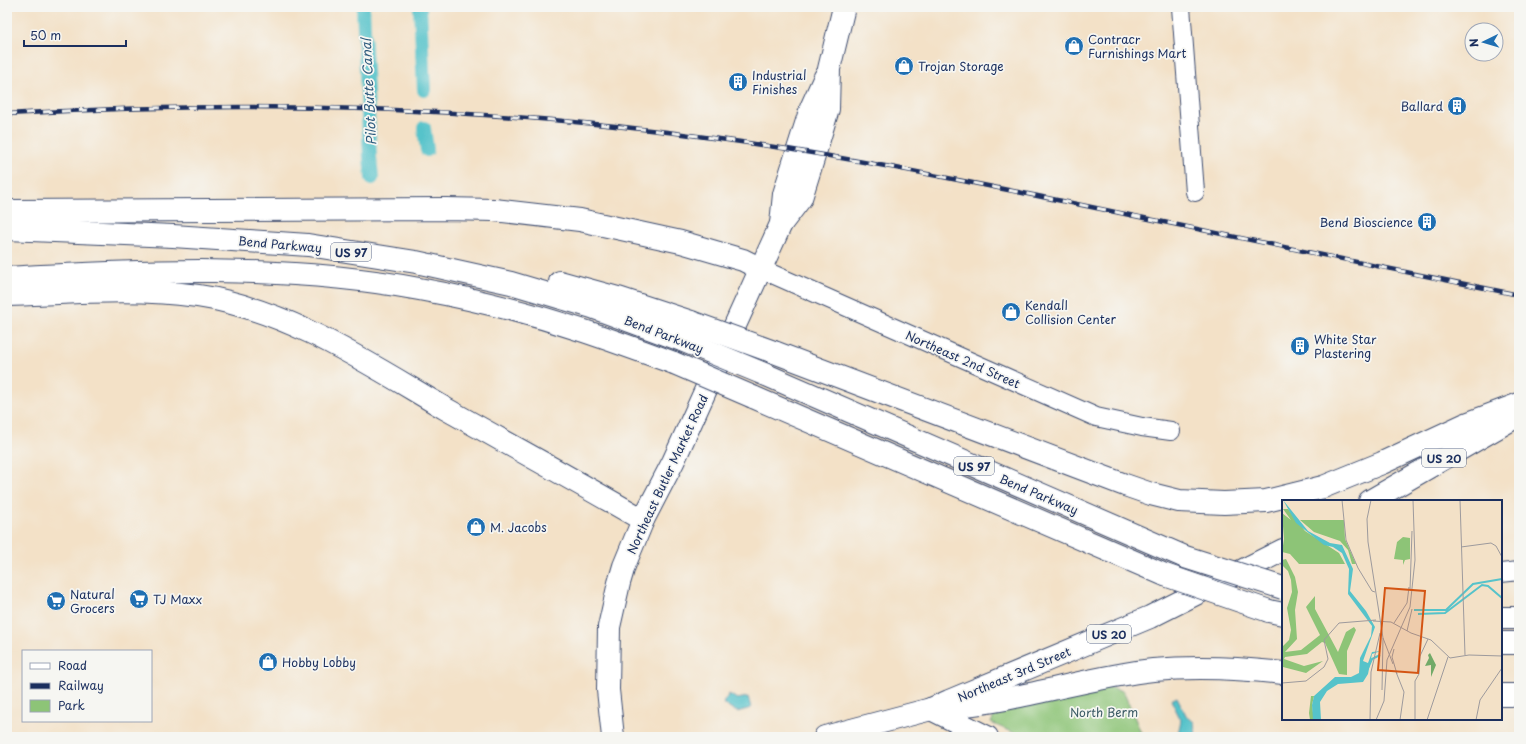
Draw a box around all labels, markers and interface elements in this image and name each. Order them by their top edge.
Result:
scale bar [24,22,126,48]
north arrow [1464,22,1504,62]
text: 50 m [30,26,61,44]
place label: Contracr Furnishings Mart [1088,30,1186,62]
shop icon: Contracr Furnishings Mart [1063,35,1085,57]
water label: Pilot Butte Canal [356,36,380,146]
text: N [1465,38,1482,48]
shop icon: Trojan Storage [893,55,915,77]
place label: Trojan Storage [918,57,1004,75]
place label: Industrial Finishes [752,66,806,98]
building icon: Industrial Finishes [727,71,749,93]
building icon: Ballard [1446,95,1468,117]
place label: Ballard [1401,97,1444,115]
building icon: Bend Bioscience [1416,211,1438,233]
place label: Bend Bioscience [1319,213,1413,231]
street label: Bend Parkway [237,231,323,257]
road number: US 97 [331,243,371,261]
place label: Kendall Collision Center [1025,296,1117,328]
shop icon: Kendall Collision Center [1000,301,1022,323]
street label: Bend Parkway [622,311,706,357]
street label: Northeast 2nd Street [903,326,1023,392]
place label: White Star Plastering [1314,330,1377,362]
building icon: White Star Plastering [1289,335,1311,357]
street label: Northeast Butler Market Road [622,391,712,557]
road number: US 20 [1422,449,1466,467]
road number: US 97 [954,457,994,475]
street label: Bend Parkway [997,469,1081,519]
inset map [1282,500,1502,720]
shop icon: M. Jacobs [465,516,487,538]
place label: M. Jacobs [490,518,547,536]
place label: Natural Grocers [70,585,115,617]
supermarket icon: TJ Maxx [128,588,150,610]
supermarket icon: Natural Grocers [45,590,67,612]
place label: TJ Maxx [153,590,202,608]
road number: US 20 [1087,625,1131,643]
street label: Northeast 3rd Street [955,642,1074,706]
legend [22,650,152,722]
shop icon: Hobby Lobby [257,651,279,673]
place label: Hobby Lobby [282,653,356,671]
text: Road [58,656,87,674]
text: Railway [58,676,104,694]
text: Park [58,696,85,714]
park label: North Berm [1070,703,1138,721]

